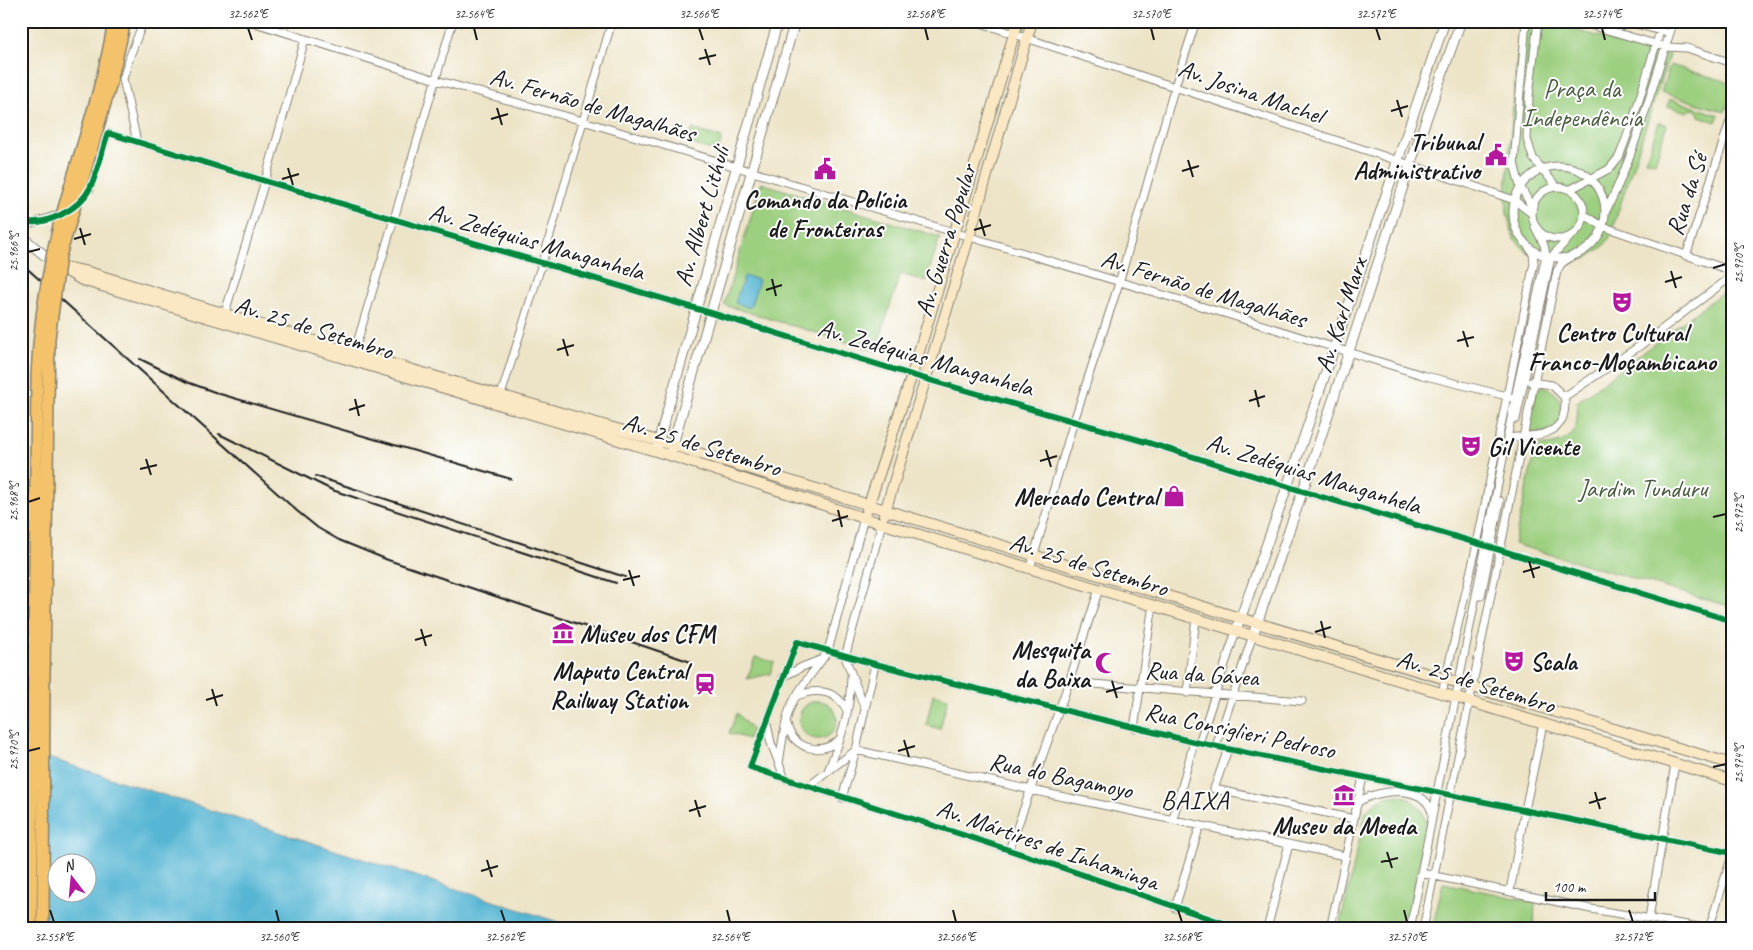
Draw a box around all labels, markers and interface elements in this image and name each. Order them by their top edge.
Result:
text: 32.562°E [228,6,269,22]
text: 32.564°E [454,6,495,22]
text: 32.566°E [679,6,720,22]
text: 32.568°E [905,6,946,22]
text: 32.570°E [1131,6,1172,22]
text: 32.572°E [1356,6,1397,22]
text: 32.574°E [1582,6,1623,22]
street label: Av. Josina Machel [1174,52,1332,133]
street label: Av. Fernão de Magalhães [486,60,702,150]
park label: Praça da Independência [1522,73,1644,134]
place label: Tribunal Administrativo [1353,126,1485,187]
street label: Av. Albert Lithuli [667,140,738,290]
public building icon: Tribunal Administrativo [1483,142,1509,168]
street label: Rua da Sé [1659,146,1716,239]
public building icon: Comando da Polícia de Fronteiras [812,156,838,182]
street label: Av. Guerra Popular [908,158,985,320]
place label: Comando da Polícia de Fronteiras [744,184,908,245]
street label: Av. Zedéquias Manganhela [425,196,650,289]
text: 25.966°S [6,231,22,271]
street label: Av. Fernão de Magalhães [1098,243,1312,336]
text: 25.970°S [1731,243,1747,283]
street label: Av. Karl Marx [1307,251,1375,377]
street label: Av. 25 de Setembro [231,289,398,368]
theatre icon: Centro Cultural Franco-Moçambicano [1609,289,1635,315]
street label: Av. Zedéquias Manganhela [814,312,1039,405]
place label: Centro Cultural Franco-Moçambicano [1528,317,1718,378]
street label: Av. 25 de Setembro [619,406,786,485]
street label: Av. Zedéquias Manganhela [1203,426,1427,522]
place label: Gil Vicente [1488,431,1581,463]
theatre icon: Gil Vicente [1458,433,1484,459]
park label: Jardim Tunduru [1577,473,1709,505]
text: 25.968°S [6,481,22,521]
place label: Mercado Central [1014,481,1163,513]
shop icon: Mercado Central [1161,483,1187,509]
text: 25.972°S [1731,493,1747,533]
street label: Av. 25 de Setembro [1006,526,1173,605]
place label: Museu dos CFM [580,618,717,650]
museum icon: Museu dos CFM [550,620,576,646]
place label: Mesquita da Baixa [1012,634,1092,695]
street label: Av. 25 de Setembro [1393,643,1560,722]
place label: Scala [1530,646,1579,678]
theatre icon: Scala [1501,648,1527,674]
mosque icon: Mesquita da Baixa [1093,650,1119,676]
street label: Rua da Gávea [1144,654,1262,694]
place label: Maputo Central Railway Station [550,655,693,716]
station icon: Maputo Central Railway Station [692,671,718,697]
street label: Rua Consiglieri Pedroso [1142,695,1339,767]
text: 25.970°S [6,730,22,770]
text: 25.974°S [1731,743,1747,783]
street label: Rua do Bagamoyo [986,745,1137,807]
museum icon: Museu da Moeda [1331,782,1357,808]
district label: BAIXA [1161,784,1230,817]
street label: Av. Mártires de Inhaminga [933,792,1165,899]
place label: Museu da Moeda [1272,810,1418,842]
north arrow [48,852,98,902]
text: N [62,856,77,875]
scale bar [1546,870,1654,902]
text: 100 m [1553,878,1587,897]
text: 32.558°E [34,929,75,945]
text: 32.560°E [259,929,300,945]
text: 32.562°E [485,929,526,945]
text: 32.564°E [710,929,751,945]
text: 32.566°E [936,929,977,945]
text: 32.568°E [1162,929,1203,945]
text: 32.570°E [1387,929,1428,945]
text: 32.572°E [1613,929,1654,945]

